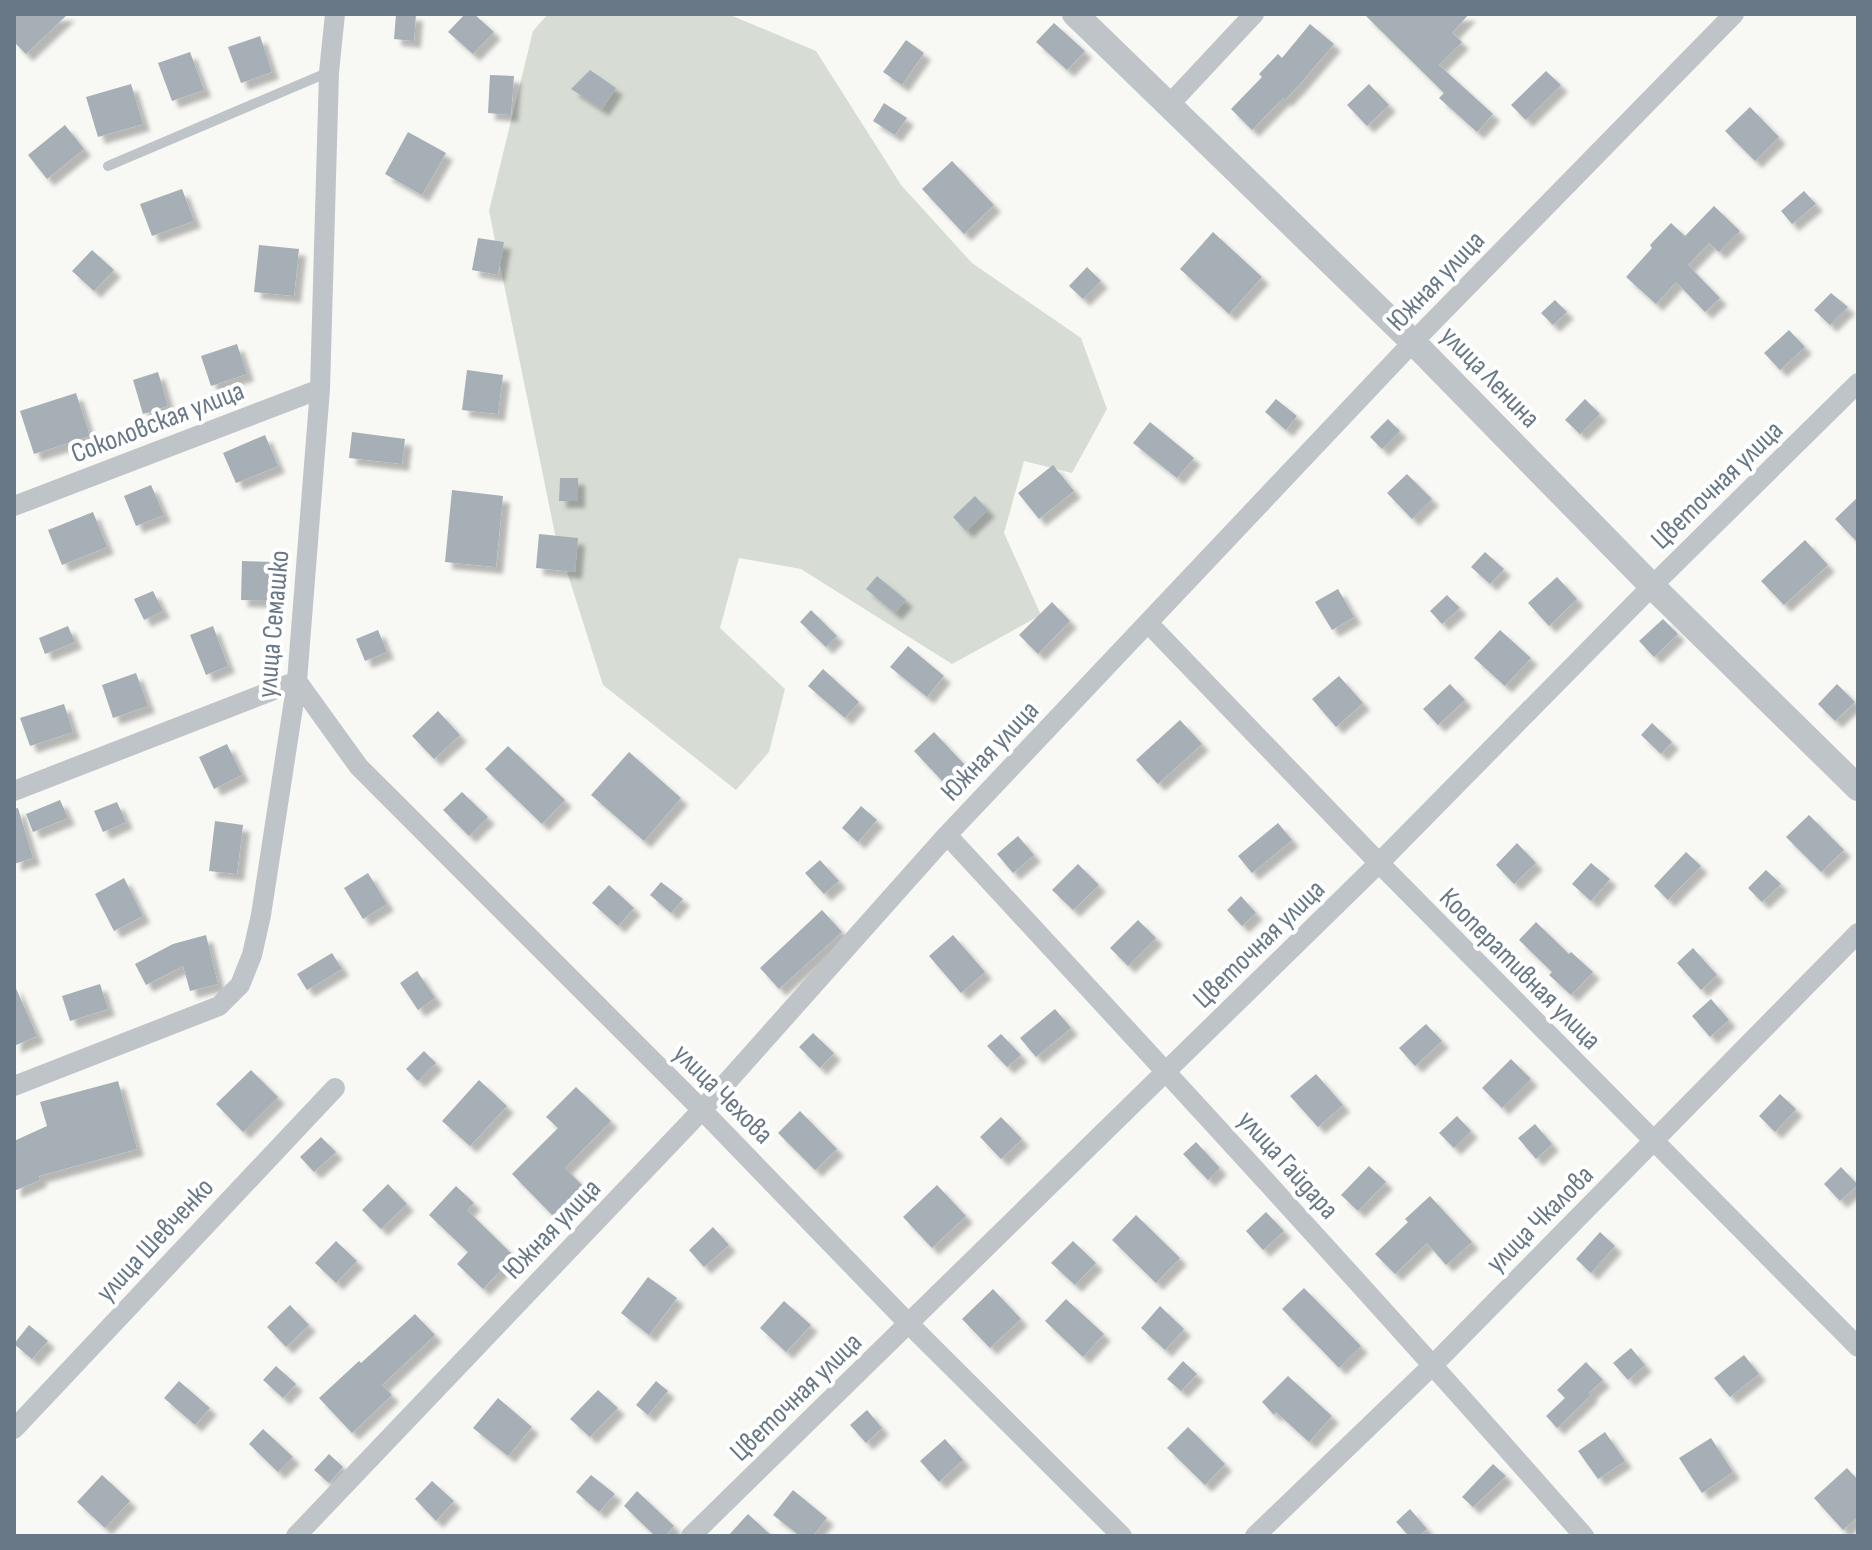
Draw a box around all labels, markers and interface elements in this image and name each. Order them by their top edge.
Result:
street label: Южная улица [1380,224,1492,338]
street label: улица Ленина [1433,319,1546,435]
street label: Соколовская улица [66,374,249,471]
street label: Цветочная улица [1644,414,1790,556]
street label: улица Семашко [251,549,296,699]
street label: Южная улица [934,694,1046,808]
street label: Цветочная улица [1186,873,1332,1015]
street label: Кооперативная улица [1432,881,1608,1057]
street label: улица Чехова [666,1037,780,1151]
street label: улица Гайдара [1231,1104,1345,1226]
street label: улица Чкалова [1480,1159,1600,1279]
street label: улица Шевченко [89,1171,221,1309]
street label: Южная улица [496,1172,608,1286]
street label: Цветочная улица [723,1326,869,1468]

